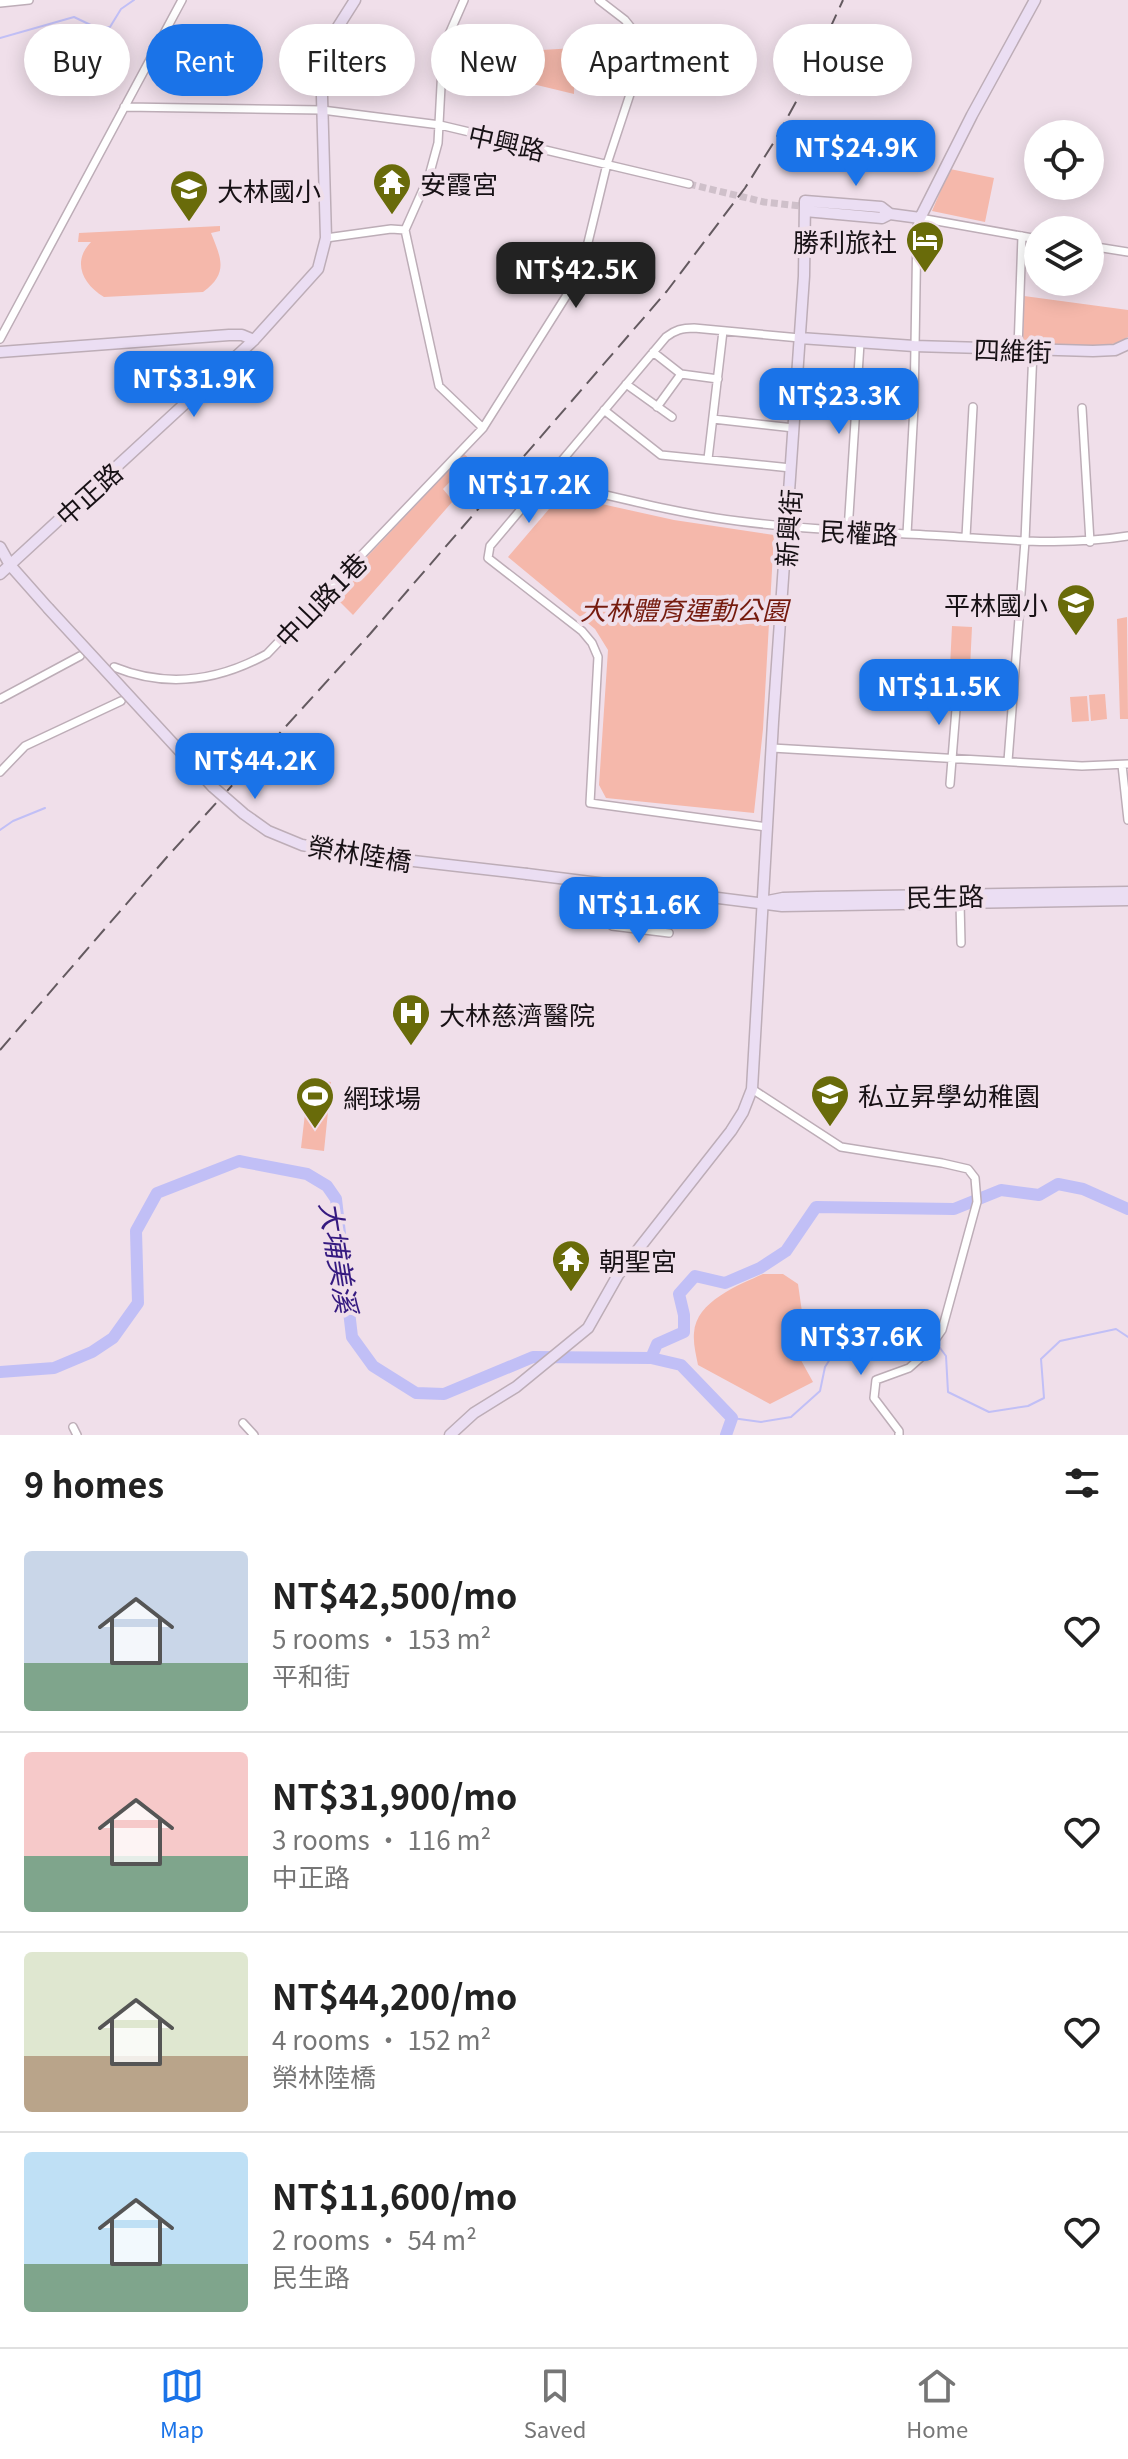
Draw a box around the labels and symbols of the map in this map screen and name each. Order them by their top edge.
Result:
street label: 中興路 [465,114,549,168]
pin: NT$24.9K [773,120,939,188]
temple icon: 安霞宮 [371,161,413,216]
place label: 安霞宮 [420,164,498,201]
school or university icon: 大林國小 [168,168,210,223]
place label: 大林國小 [217,171,321,208]
hotel icon: 勝利旅社 [904,219,946,274]
place label: 勝利旅社 [793,222,897,259]
pin: NT$42.5K [493,242,659,310]
street label: 四維街 [973,329,1053,369]
pin: NT$31.9K [111,351,277,419]
pin: NT$23.3K [756,368,922,436]
street label: 中正路 [47,453,129,533]
pin: NT$17.2K [446,457,612,525]
street label: 新興街 [766,488,808,568]
street label: 民權路 [819,510,899,552]
street label: 中山路1巷 [266,544,374,654]
school or university icon: 平林國小 [1055,582,1097,637]
place label: 平林國小 [944,585,1048,622]
park label: 大林體育運動公園 [580,590,792,627]
pin: NT$11.5K [856,659,1022,727]
pin: NT$44.2K [172,733,338,801]
street label: 榮林陸橋 [306,826,414,878]
street label: 民生路 [906,876,984,914]
pin: NT$11.6K [556,877,722,945]
hospital icon: 大林慈濟醫院 [390,992,432,1047]
place label: 大林慈濟醫院 [439,995,595,1032]
school or university icon: 私立昇學幼稚園 [809,1073,851,1128]
sports icon: 網球場 [294,1075,336,1130]
place label: 私立昇學幼稚園 [858,1076,1040,1113]
place label: 網球場 [343,1078,421,1115]
water label: 大埔美溪 [311,1199,369,1319]
temple icon: 朝聖宮 [550,1238,592,1293]
place label: 朝聖宮 [599,1241,677,1278]
pin: NT$37.6K [778,1309,944,1377]

